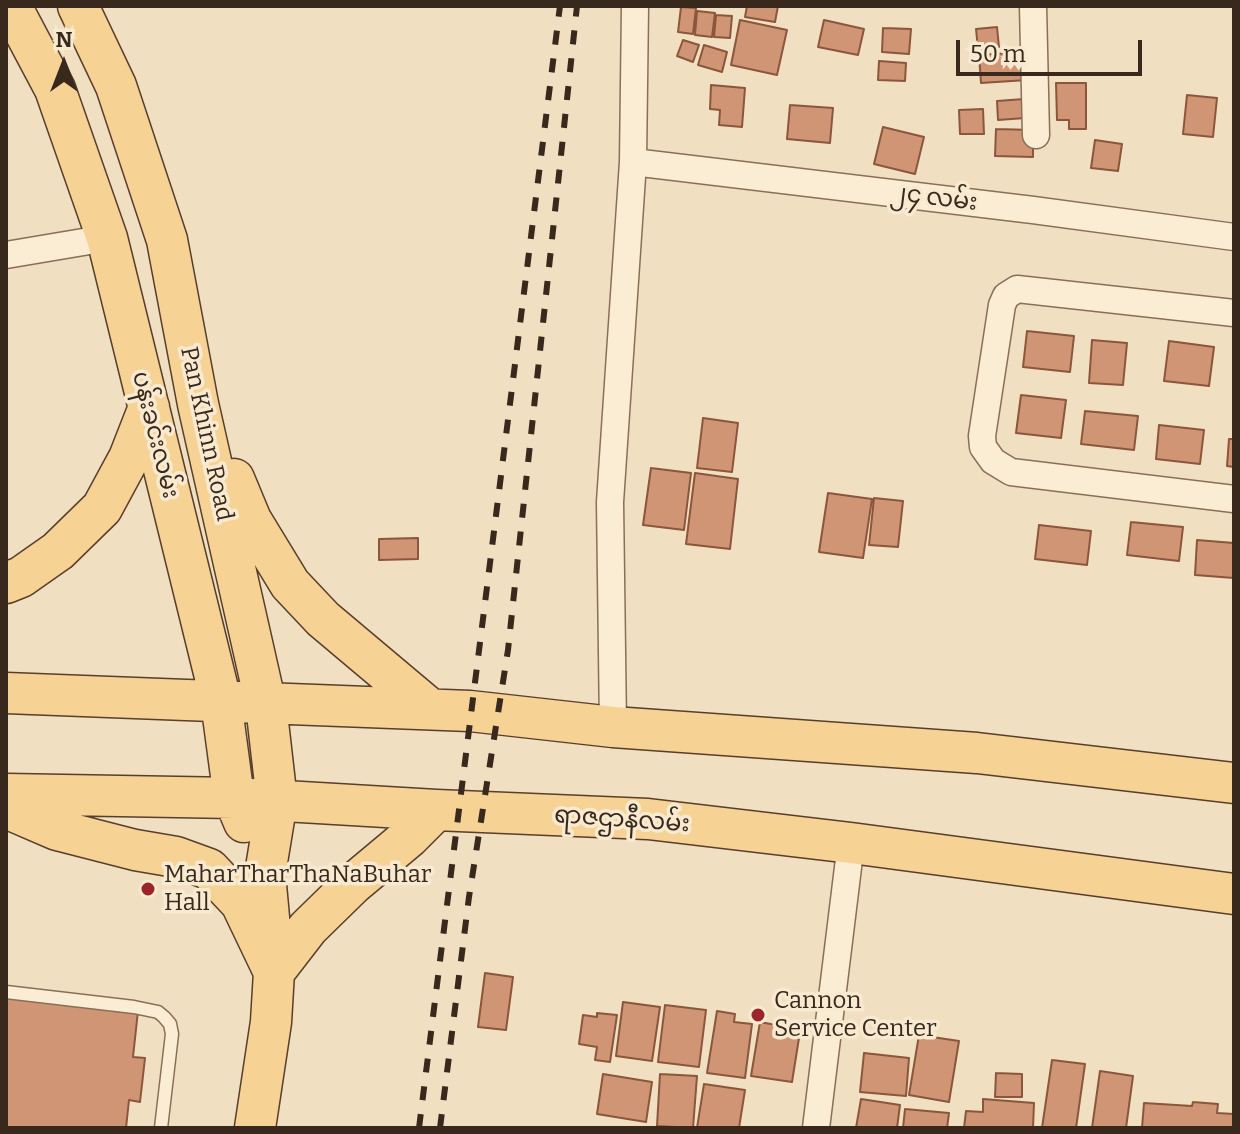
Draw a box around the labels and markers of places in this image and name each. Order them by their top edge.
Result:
place label: MaharTharThaNaBuhar Hall [164,861,431,917]
marker: MaharTharThaNaBuhar Hall [139,880,157,898]
place label: Cannon Service Center [774,987,937,1043]
marker: Cannon Service Center [749,1006,767,1024]

